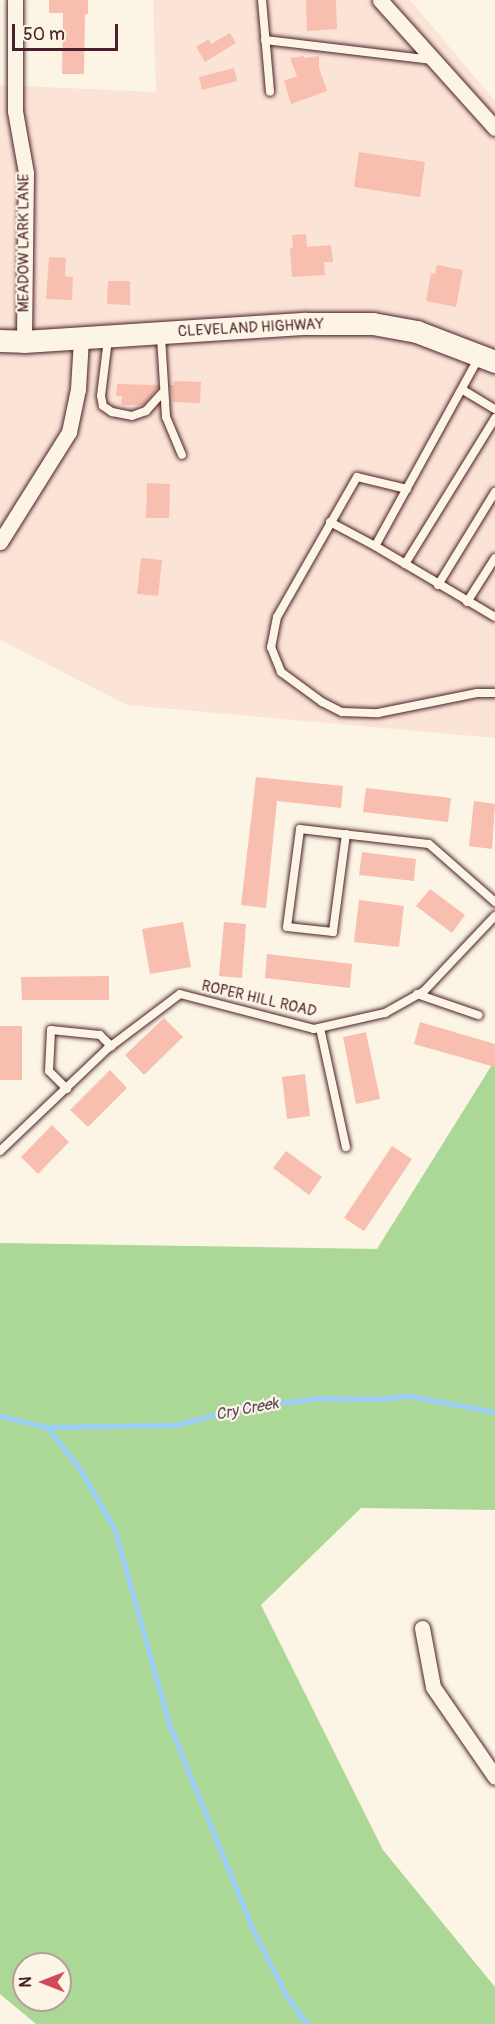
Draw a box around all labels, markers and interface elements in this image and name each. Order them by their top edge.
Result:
scale bar [15,12,122,50]
text: 50 m [23,23,65,46]
street label: MEADOW LARK LANE [15,174,33,312]
street label: CLEVELAND HIGHWAY [177,315,325,341]
street label: ROPER HILL ROAD [200,977,318,1021]
water label: Cry Creek [214,1394,280,1424]
north arrow [12,1952,72,2012]
text: N [16,1977,36,1987]

